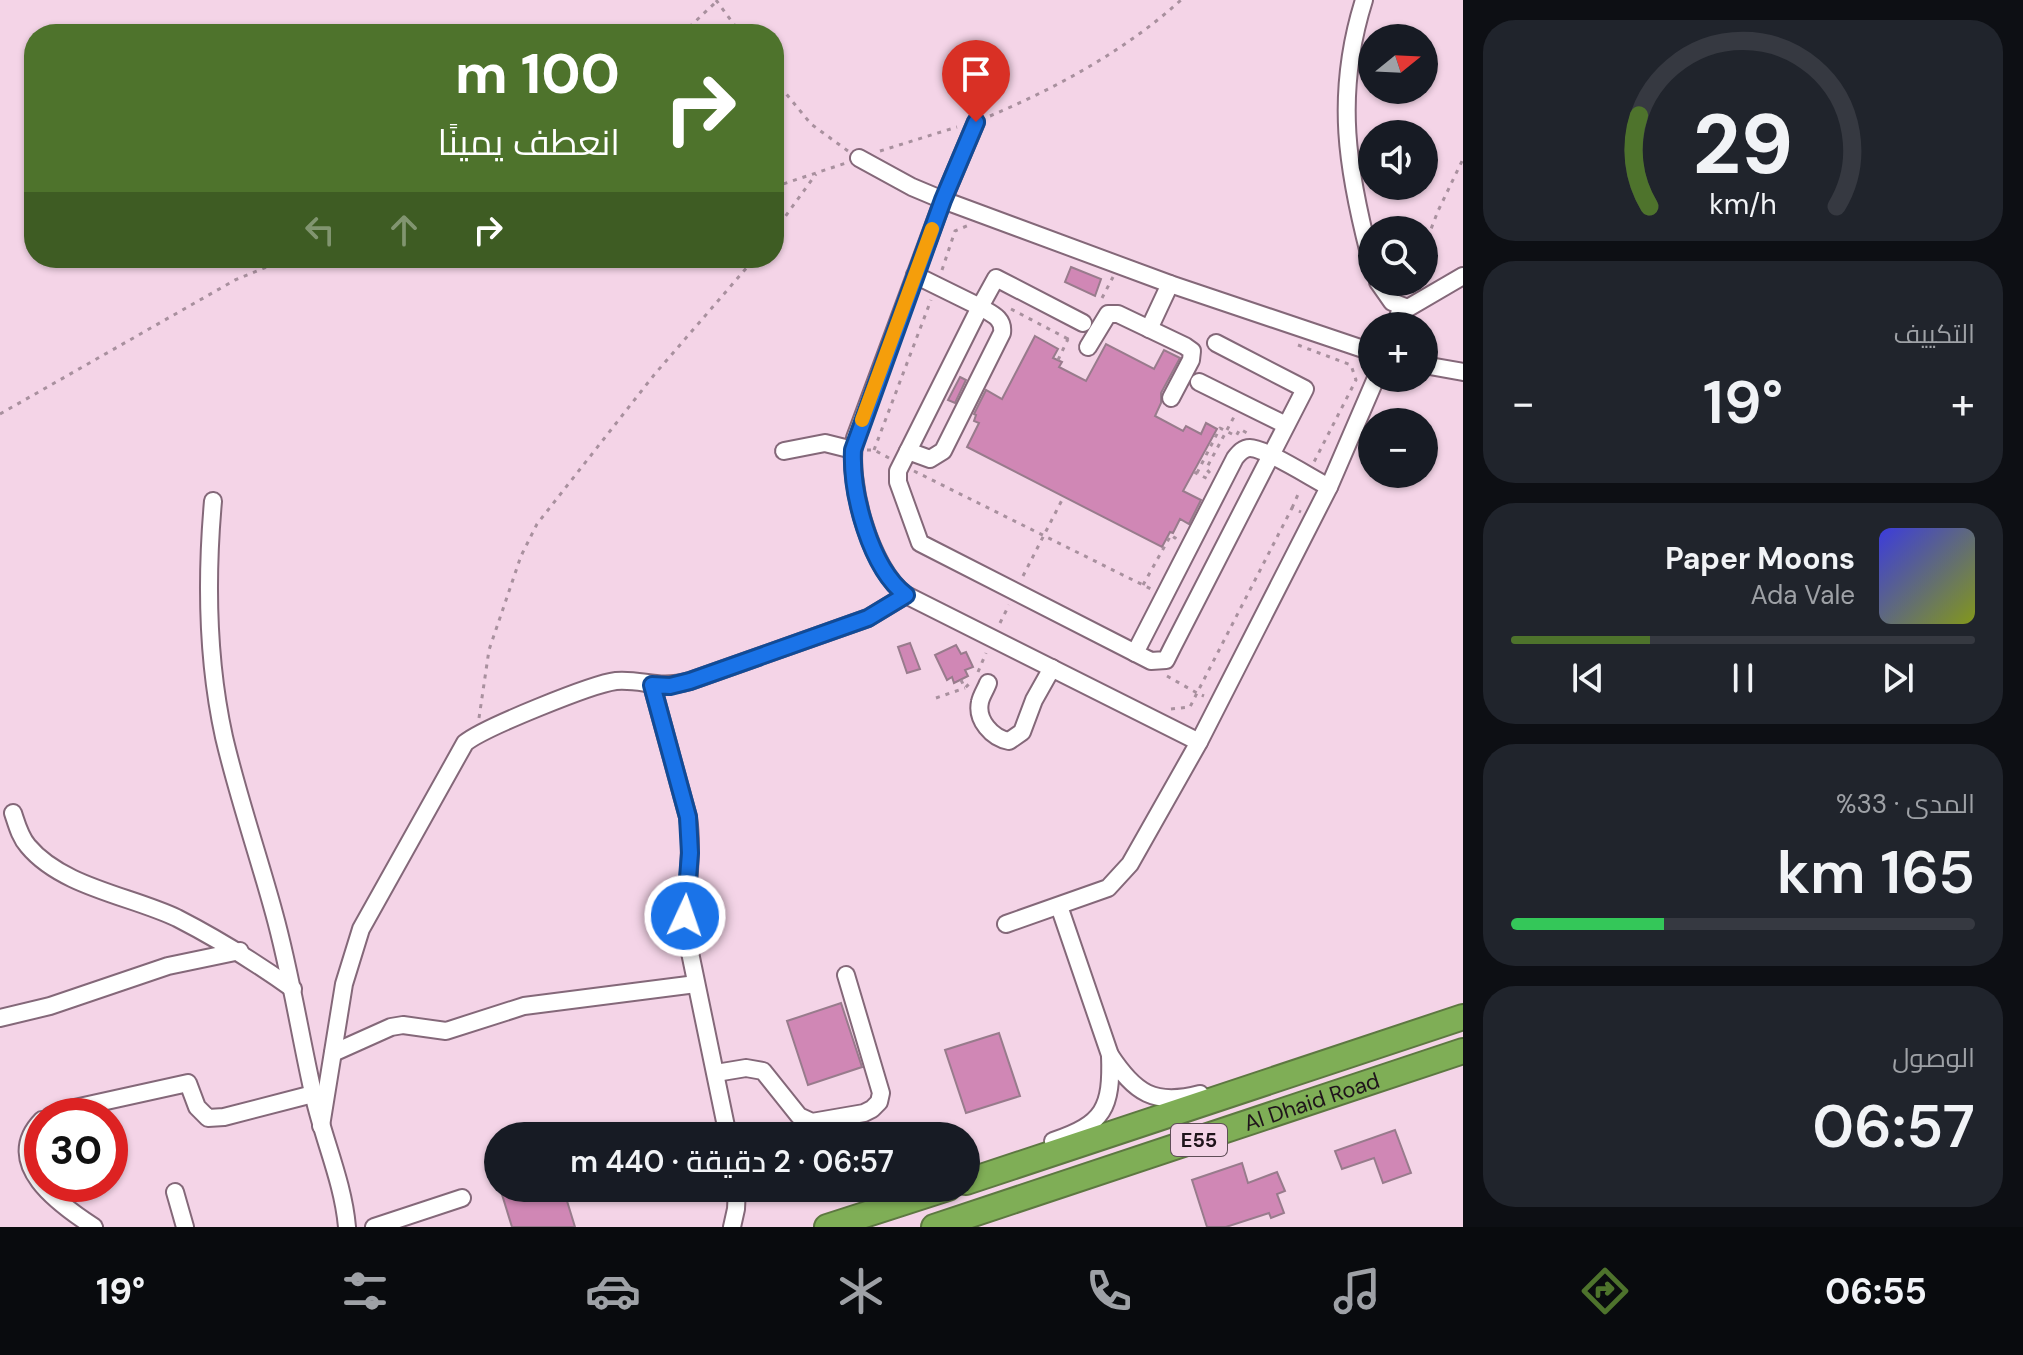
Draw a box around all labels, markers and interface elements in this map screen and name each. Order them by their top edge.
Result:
north arrow [1358,24,1438,104]
map controls [1358,24,1438,488]
text: 100 m [455,37,620,110]
pin [942,40,1010,122]
icon: arrive [954,52,998,96]
icon: right [648,56,752,160]
text: 29 [1693,89,1793,198]
text: انعطف يمينًا [438,119,620,166]
button: sound [1358,120,1438,200]
text: km/h [1709,186,1777,223]
icon: left [298,208,342,252]
icon: ahead [382,208,426,252]
icon: right [466,208,510,252]
button: search [1358,216,1438,296]
button: + [1358,312,1438,392]
text: التكييف [1893,317,1975,351]
text: 19° [1703,363,1783,442]
text: − [1511,374,1535,432]
text: + [1951,374,1975,432]
button: − [1358,408,1438,488]
text: Paper Moons [1665,539,1855,578]
text: Ada Vale [1750,578,1855,612]
icon: previous [1566,656,1610,700]
icon: pause [1721,656,1765,700]
icon: next [1876,656,1920,700]
text: المدى · 33% [1836,787,1975,821]
text: 165 km [1777,833,1975,912]
position arrow [643,874,727,958]
text: الوصول [1892,1041,1975,1075]
street label: Al Dhaid Road [1240,1065,1383,1137]
text: 06:57 [1812,1087,1975,1166]
speed limit sign: 30 [24,1098,128,1202]
road number: E55 [1171,1124,1227,1156]
text: 06:57 · 2 دقيقة · 440 m [570,1142,894,1181]
icon: filters [337,1263,393,1319]
icon: car [585,1263,641,1319]
icon: climate [833,1263,889,1319]
icon: phone [1081,1263,1137,1319]
icon: music [1329,1263,1385,1319]
icon: directions [1577,1263,1633,1319]
text: 19° [96,1268,145,1315]
text: 06:55 [1825,1268,1927,1315]

